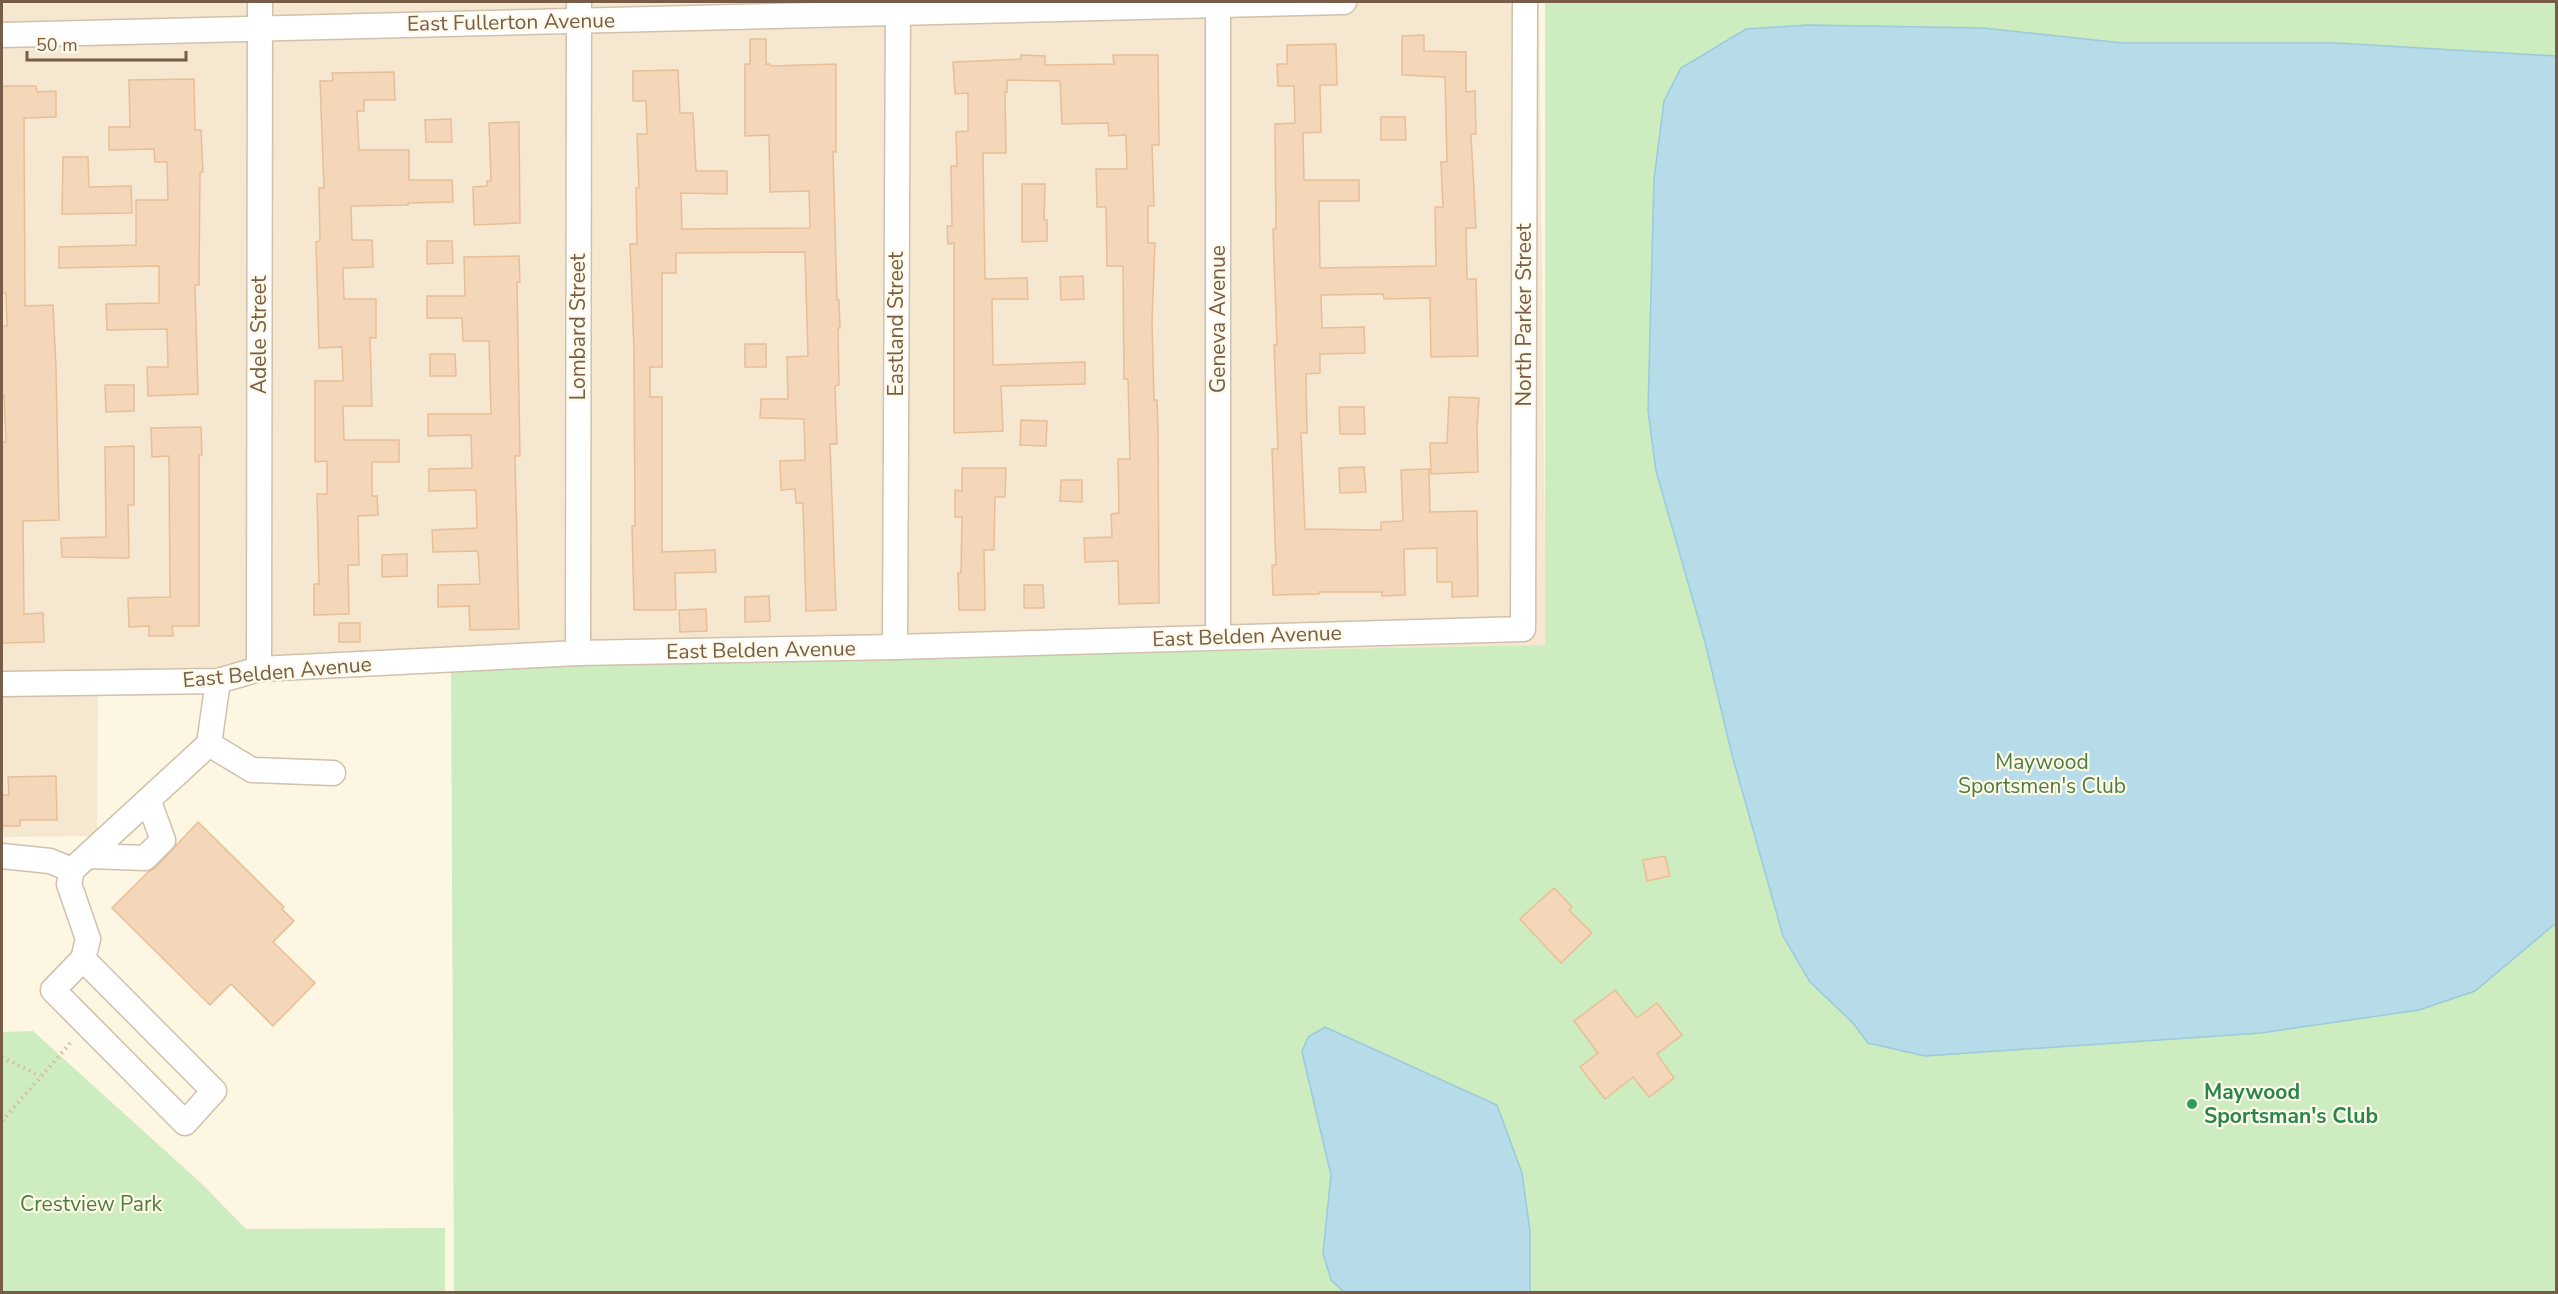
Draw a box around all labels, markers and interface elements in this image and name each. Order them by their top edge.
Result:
street label: East Fullerton Avenue [407,6,615,38]
scale bar [27,24,186,62]
text: 50 m [36,33,78,57]
street label: North Parker Street [1510,223,1538,407]
street label: Geneva Avenue [1204,245,1232,393]
street label: Eastland Street [882,251,910,396]
street label: Lombard Street [564,253,592,400]
street label: Adele Street [245,275,273,394]
street label: East Belden Avenue [1152,619,1342,653]
street label: East Belden Avenue [666,634,856,666]
street label: East Belden Avenue [181,650,373,694]
park label: Maywood Sportsmen's Club [1958,748,2126,800]
place label: Maywood Sportsman's Club [2204,1078,2378,1130]
marker: Maywood Sportsman's Club [2185,1097,2199,1111]
park label: Crestview Park [20,1190,162,1218]

